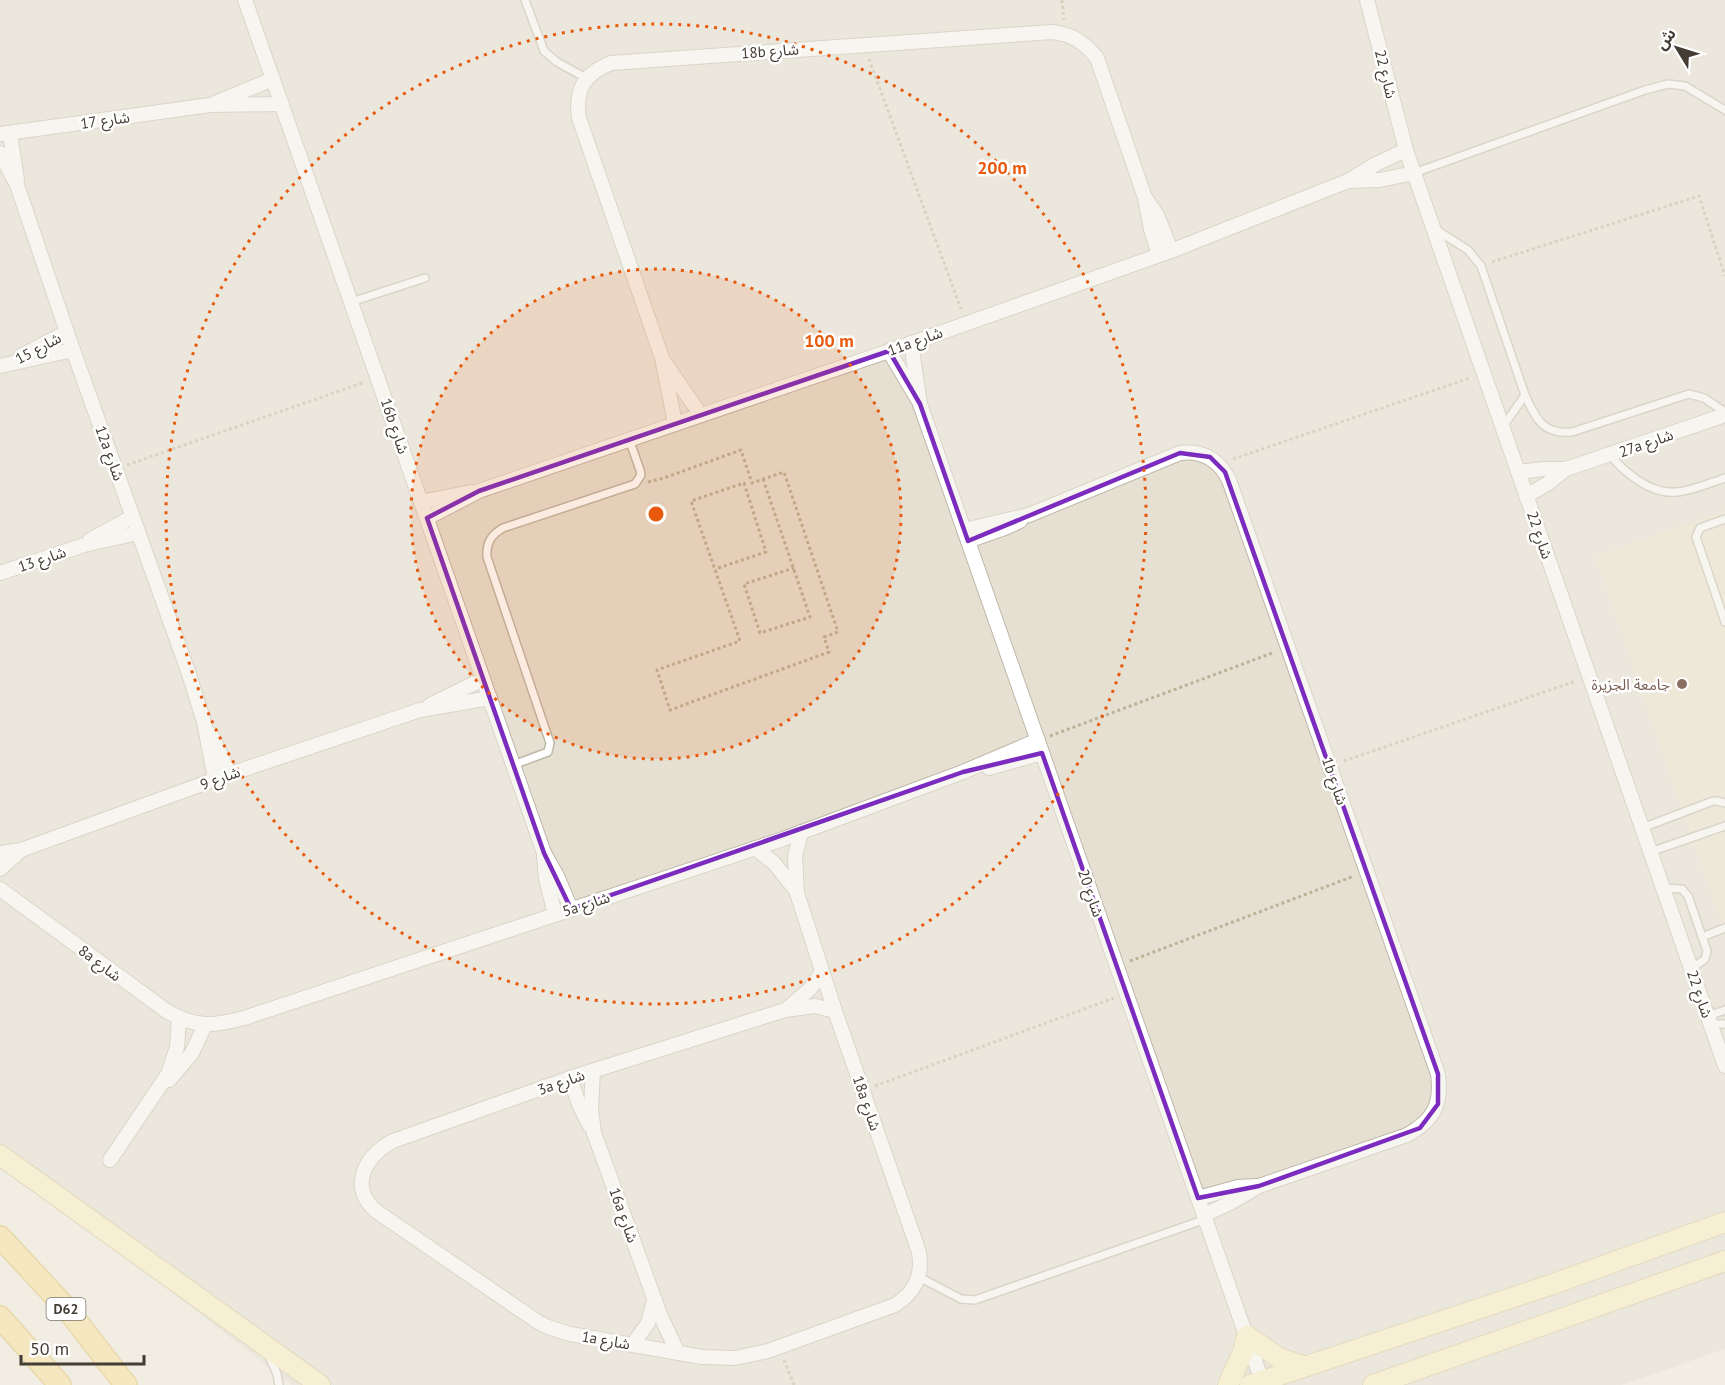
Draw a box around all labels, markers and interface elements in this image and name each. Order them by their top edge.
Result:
north arrow [1647,18,1707,78]
text: ش [1651,24,1680,54]
street label: 18b شارع [741,39,800,65]
street label: شارع 22 [1368,48,1401,101]
street label: شارع 17 [79,107,132,136]
text: 200 m [977,156,1027,179]
street label: 11a شارع [885,322,946,363]
street label: شارع 15 [12,328,66,371]
text: 100 m [804,329,854,352]
street label: 16b شارع [374,396,413,458]
street label: 12a شارع [88,423,129,484]
street label: 27a شارع [1616,425,1677,464]
centre of rings [646,504,666,524]
street label: شارع 22 [1520,508,1557,563]
street label: شارع 13 [15,542,70,579]
place label: جامعة الجزيرة [1591,675,1670,694]
marker: جامعة الجزيرة [1675,677,1689,691]
street label: 1b شارع [1315,754,1352,809]
street label: شارع 9 [197,762,244,797]
street label: شارع 20 [1071,866,1108,921]
street label: 5a شارع [560,887,613,923]
street label: 8a شارع [73,941,125,988]
street label: شارع 22 [1680,967,1717,1022]
street label: 3a شارع [535,1065,588,1102]
street label: 18a شارع [846,1073,885,1134]
street label: 16a شارع [602,1185,643,1246]
road number: D62 [46,1298,86,1320]
street label: 1a شارع [580,1326,632,1357]
scale bar [21,1328,144,1366]
text: 50 m [30,1337,69,1360]

